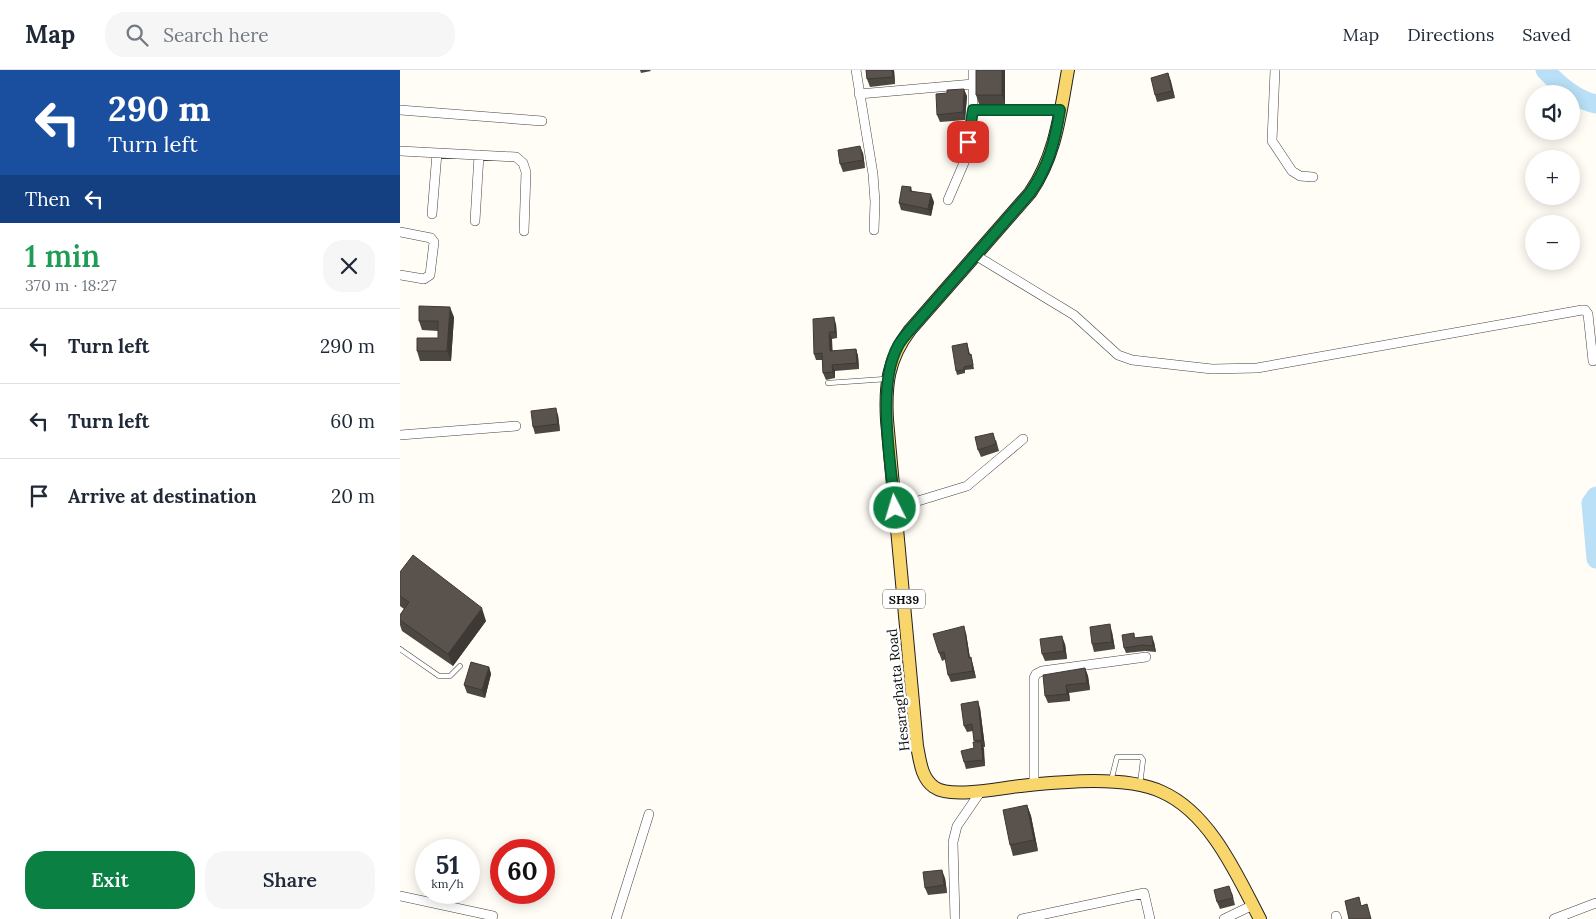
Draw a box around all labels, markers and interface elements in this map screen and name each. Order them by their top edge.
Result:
search box [105,12,455,57]
text: Map [25,19,75,50]
icon: search [123,21,151,49]
text: Search here [163,23,269,47]
text: Map [1343,23,1379,46]
text: Directions [1407,23,1494,46]
text: Saved [1522,23,1571,46]
map controls [1525,85,1580,270]
button: sound [1525,85,1580,140]
text: 290 m [108,86,210,131]
icon: left [25,90,90,155]
pin [947,121,989,163]
icon: arrive [954,128,982,156]
text: Turn left [108,130,198,158]
button: + [1525,150,1580,205]
icon: left [80,185,108,213]
text: Then [25,187,70,211]
button: − [1525,215,1580,270]
text: 1 min [25,237,100,275]
button: close [323,240,375,292]
text: 370 m · 18:27 [25,275,117,295]
icon: left [25,332,53,360]
text: Turn left [68,334,149,358]
text: 290 m [320,334,375,358]
icon: left [25,407,53,435]
text: Turn left [68,409,149,433]
text: 60 m [330,409,375,433]
position arrow [868,481,920,533]
icon: arrive [25,482,53,510]
text: Arrive at destination [68,484,257,508]
text: 20 m [331,484,375,508]
road number: SH39 [883,590,925,608]
street label: Hesaraghatta Road [883,628,913,752]
speed limit sign: 60 [490,839,555,904]
text: 51 [436,849,459,881]
button: Exit [25,851,195,909]
button: Share [205,851,375,909]
text: km/h [431,876,464,891]

